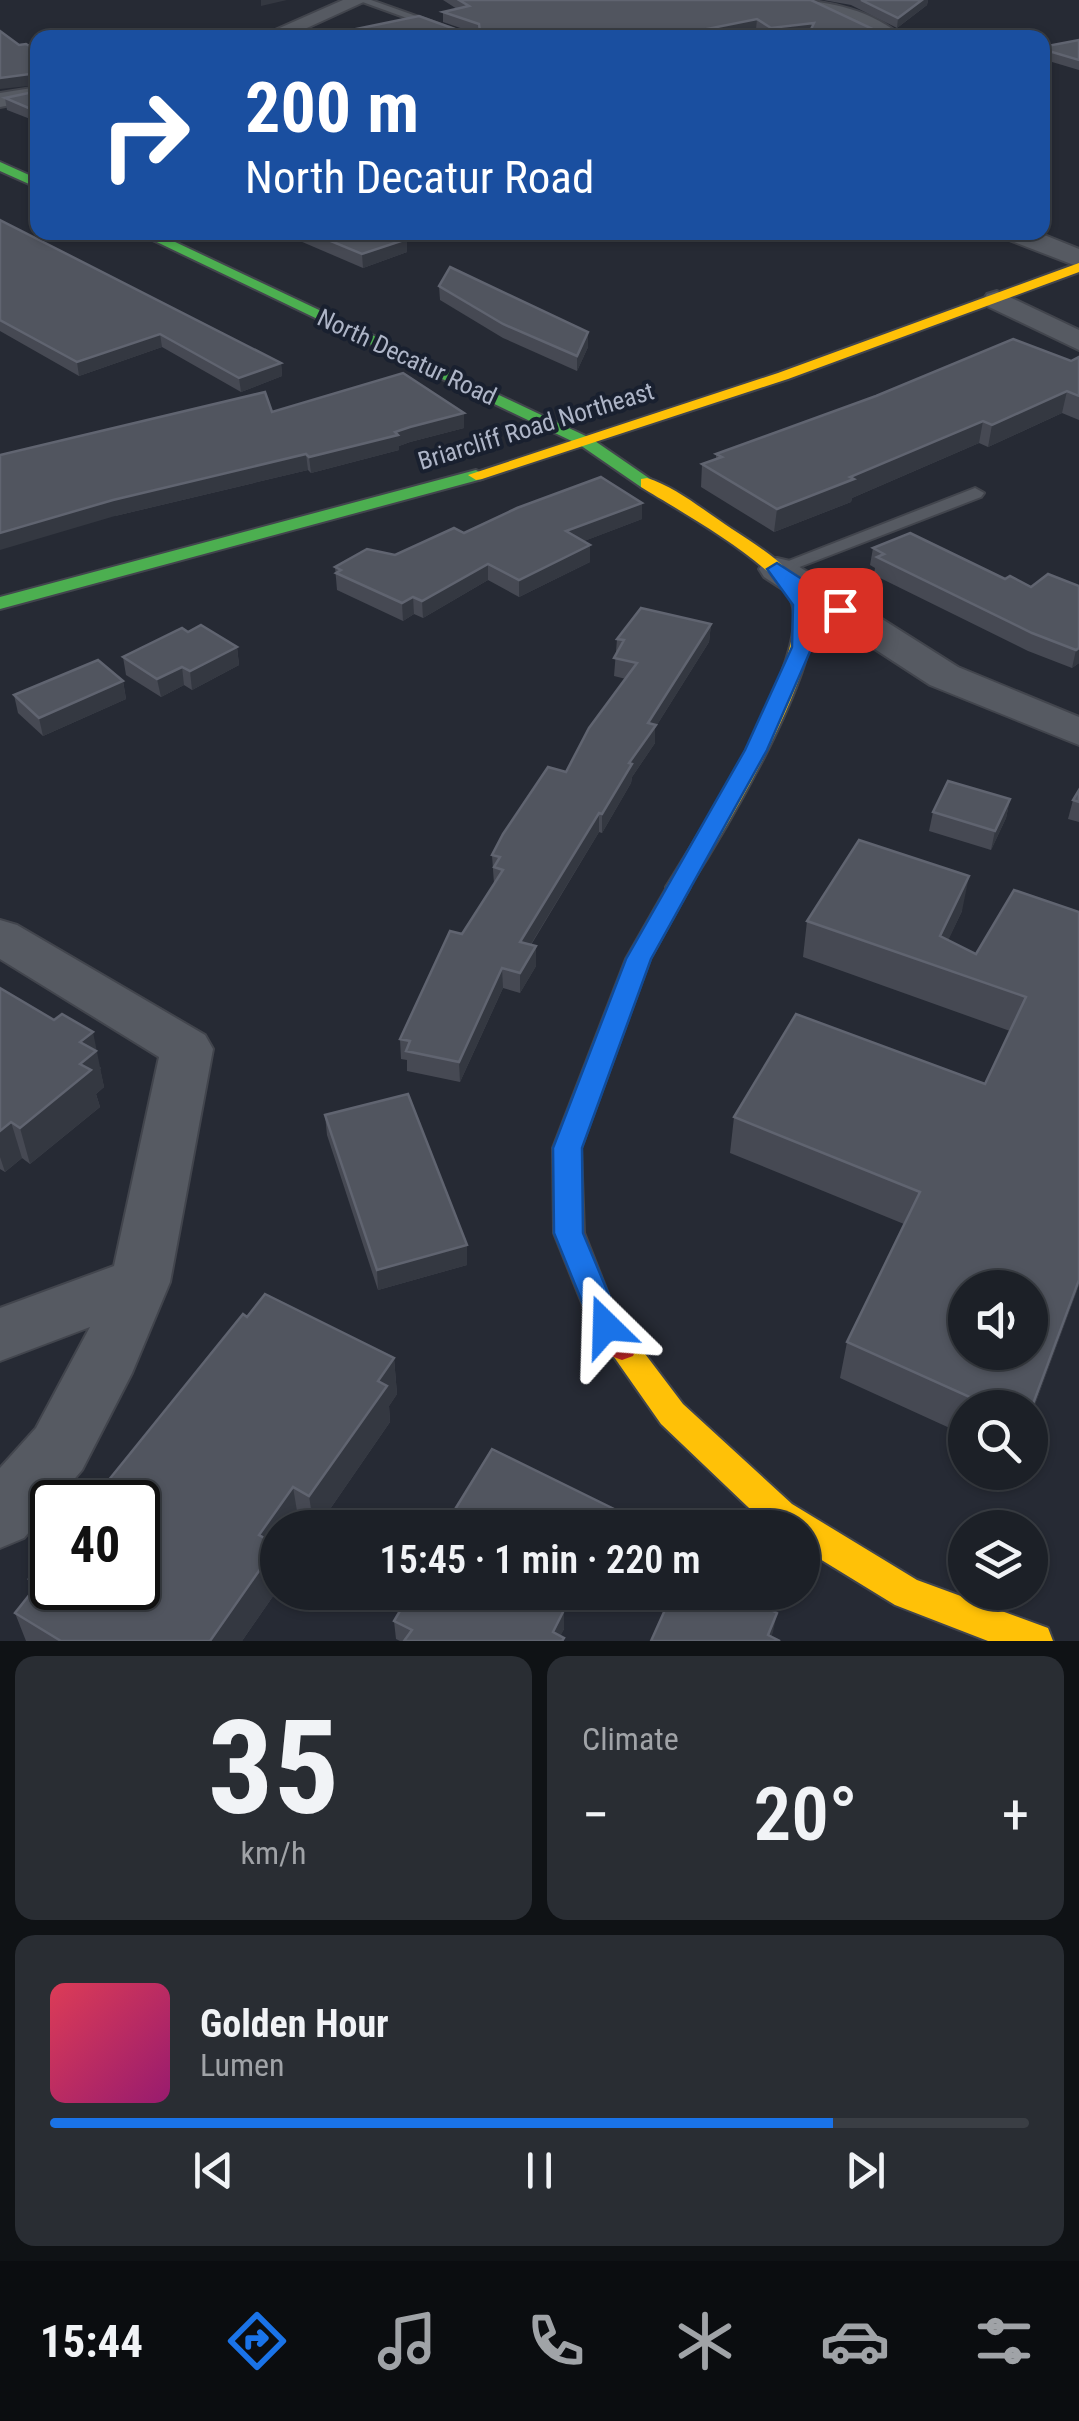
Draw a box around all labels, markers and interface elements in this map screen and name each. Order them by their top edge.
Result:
text: 200 m [245,67,419,149]
icon: right [80,70,210,200]
text: North Decatur Road [245,151,594,204]
street label: North Decatur Road [313,303,501,411]
street label: Briarcliff Road Northeast [415,376,657,476]
pin [798,568,883,653]
icon: arrive [813,583,868,638]
map controls [948,1270,1048,1610]
button: sound [948,1270,1048,1370]
position arrow [554,1274,658,1378]
button: search [948,1390,1048,1490]
speed limit sign: 40 [30,1480,160,1610]
button: layers [948,1510,1048,1610]
text: 15:45 · 1 min · 220 m [380,1538,700,1582]
text: 35 [208,1692,339,1845]
text: Climate [582,1720,679,1758]
text: 20° [753,1770,858,1858]
text: − [582,1783,610,1847]
text: + [1002,1783,1029,1847]
text: km/h [241,1834,306,1872]
text: Golden Hour [200,2002,389,2046]
text: Lumen [200,2046,285,2084]
icon: previous [186,2143,241,2198]
icon: pause [512,2143,567,2198]
icon: next [838,2143,893,2198]
icon: directions [222,2306,292,2376]
icon: music [372,2306,442,2376]
icon: phone [521,2306,591,2376]
icon: climate [670,2306,740,2376]
icon: car [820,2306,890,2376]
icon: filters [969,2306,1039,2376]
text: 15:44 [40,2315,143,2368]

